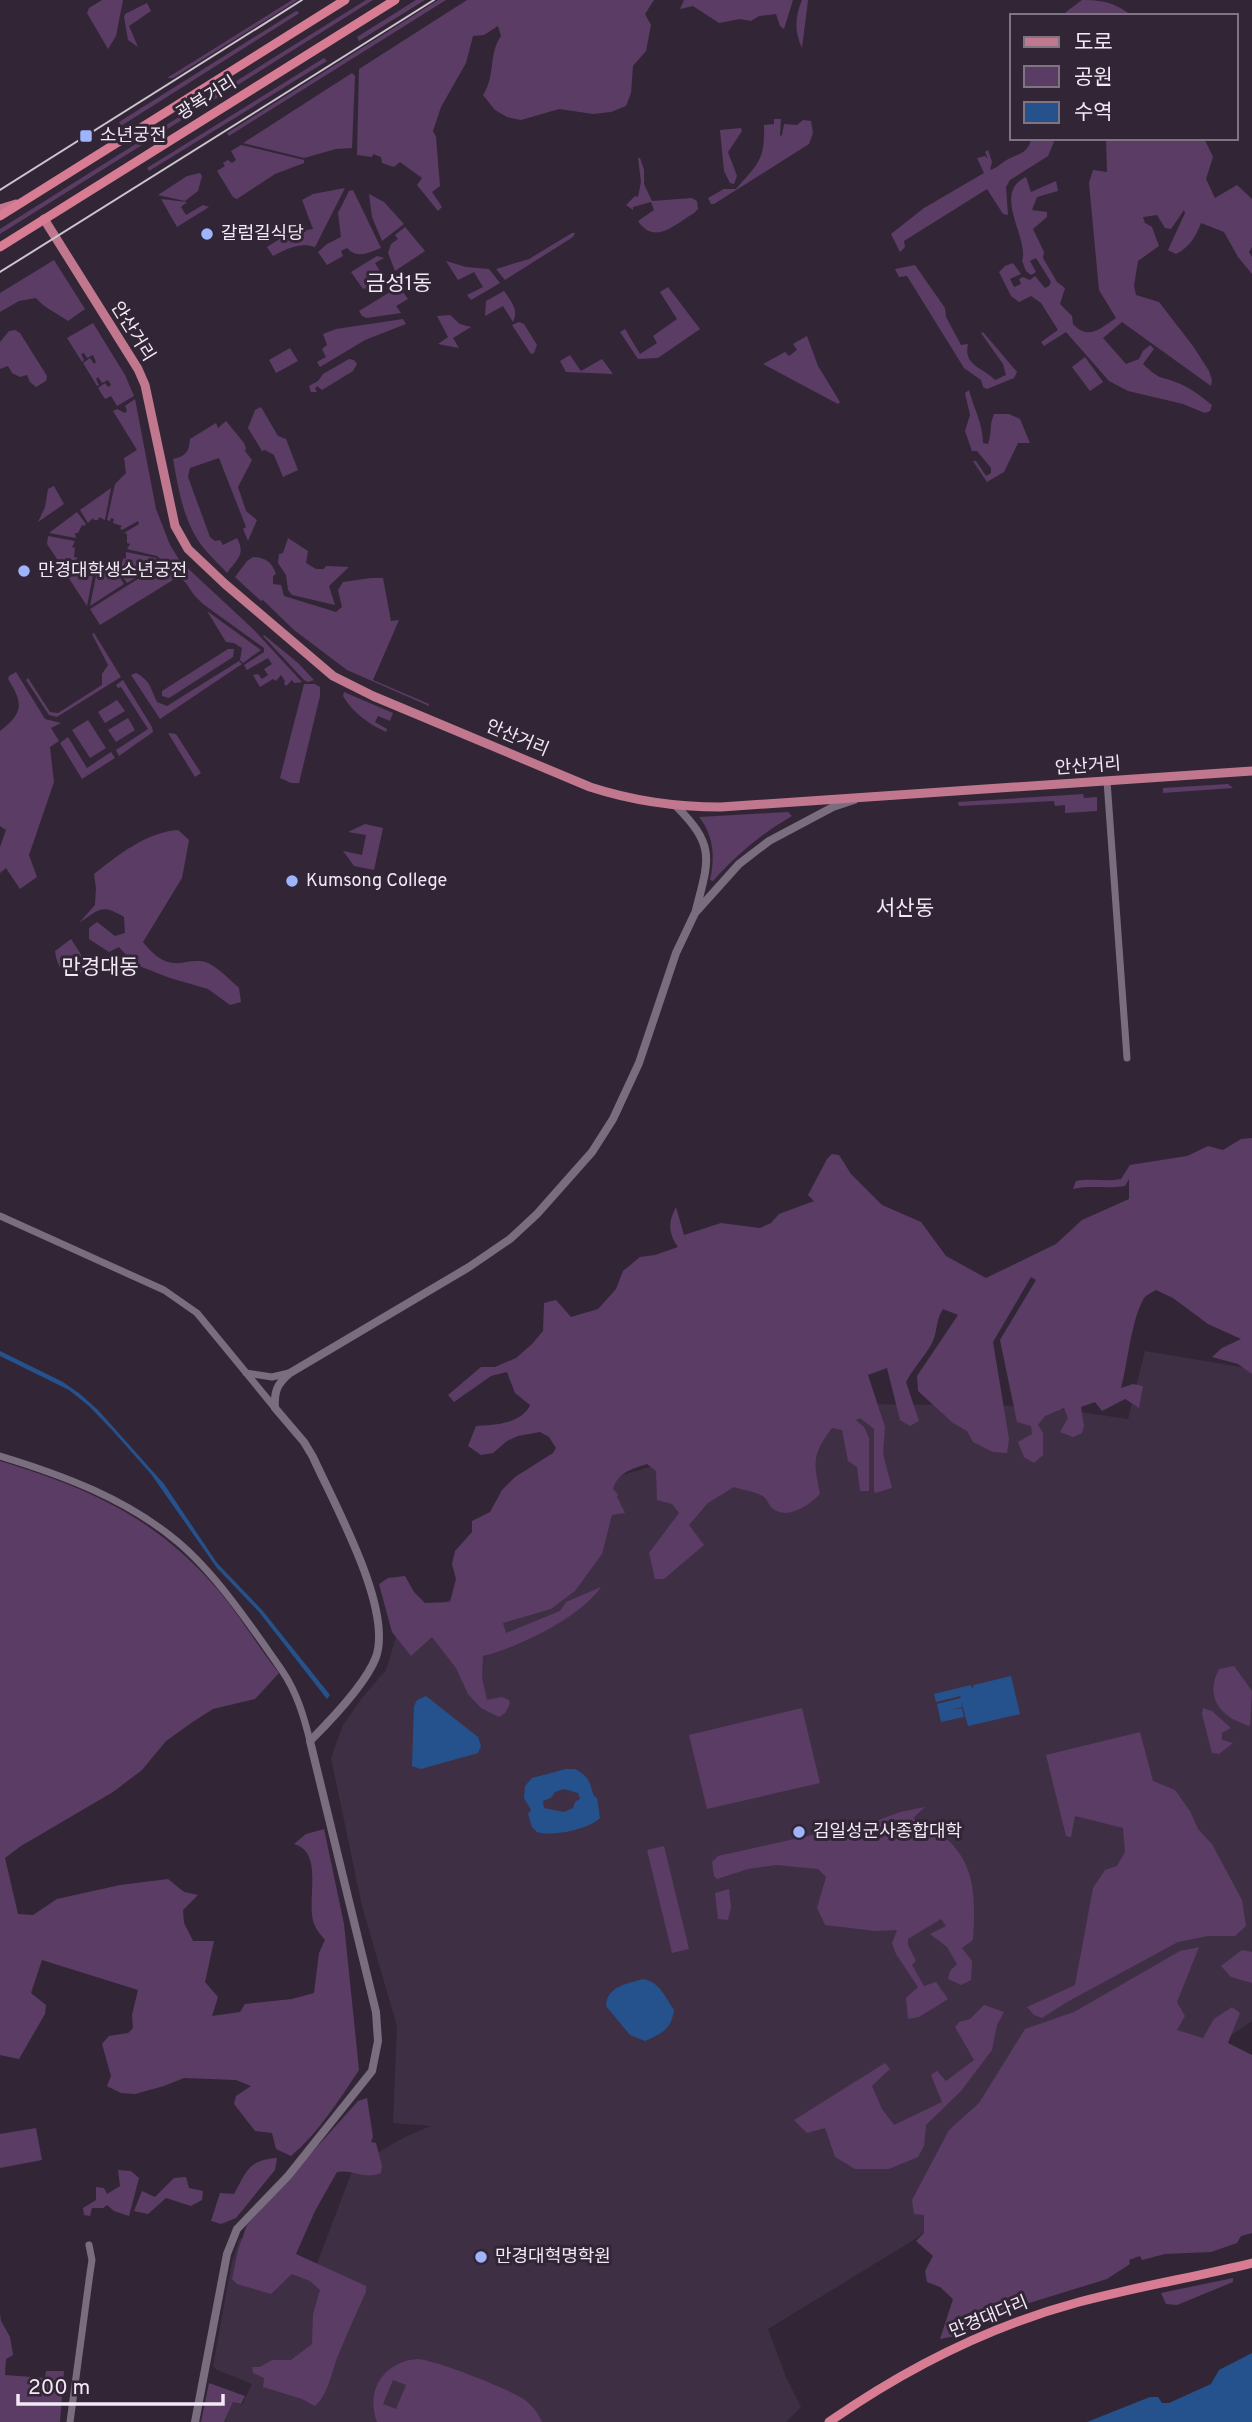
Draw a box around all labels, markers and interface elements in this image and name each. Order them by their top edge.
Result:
legend [1010,14,1238,140]
text: 도로 [1074,30,1113,57]
text: 공원 [1074,65,1113,92]
street label: 광복거리 [173,72,241,126]
text: 수역 [1074,100,1113,127]
place label: 소년궁전 [100,125,166,148]
marker: 소년궁전 [78,128,94,144]
place label: 갈럼길식당 [221,223,304,246]
marker: 갈럼길식당 [199,226,215,242]
district label: 금성1동 [366,271,432,298]
street label: 안산거리 [105,298,159,366]
place label: 만경대학생소년궁전 [38,560,187,583]
marker: 만경대학생소년궁전 [16,563,32,579]
street label: 안산거리 [482,715,552,763]
street label: 안산거리 [1054,753,1122,781]
place label: Kumsong College [306,870,447,893]
marker: Kumsong College [284,873,300,889]
district label: 서산동 [876,896,934,923]
district label: 만경대동 [61,955,139,982]
place label: 김일성군사종합대학 [813,1821,962,1844]
marker: 김일성군사종합대학 [791,1824,807,1840]
place label: 만경대혁명학원 [495,2246,611,2269]
marker: 만경대혁명학원 [473,2249,489,2265]
street label: 만경대다리 [946,2292,1032,2344]
scale bar [18,2362,222,2406]
text: 200 m [28,2375,90,2402]

